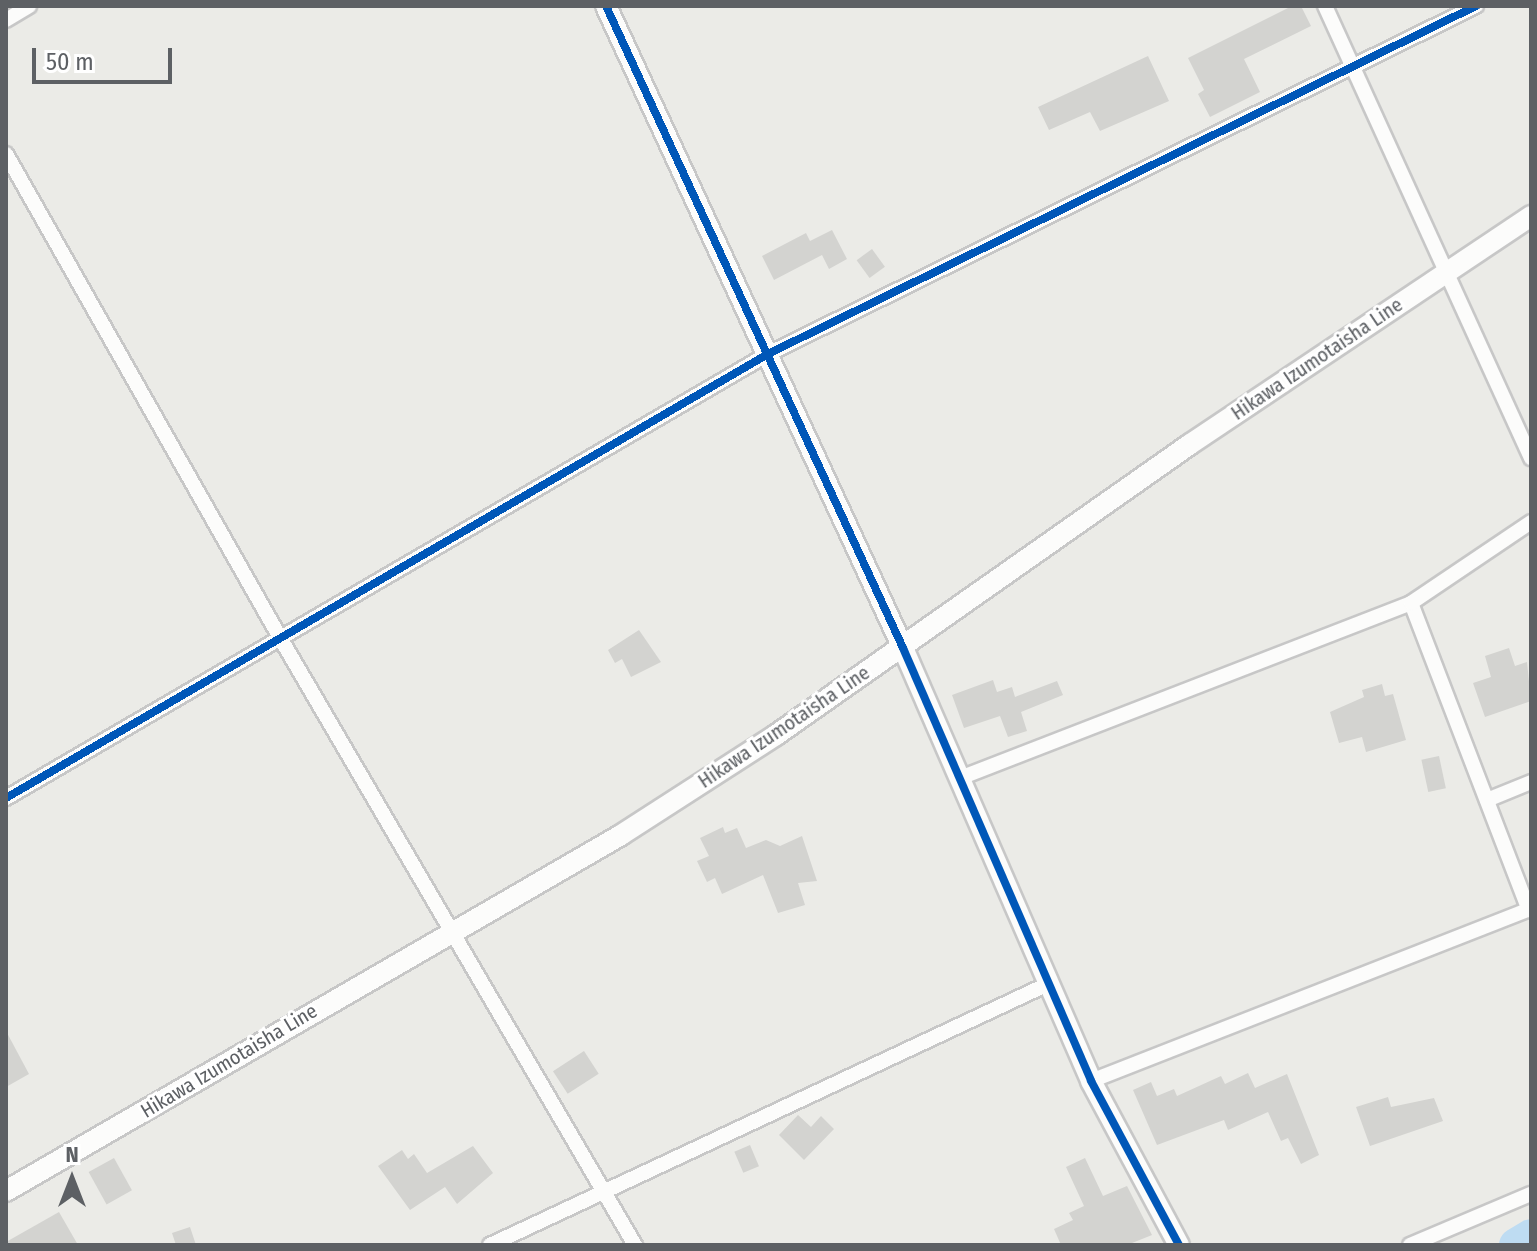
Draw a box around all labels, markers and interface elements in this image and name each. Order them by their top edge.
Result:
scale bar [36,32,176,82]
text: 50 m [46,48,94,76]
street label: Hikawa Izumotaisha Line [1227,293,1407,425]
street label: Hikawa Izumotaisha Line [694,661,874,793]
street label: Hikawa Izumotaisha Line [136,999,322,1123]
north arrow [32,1139,112,1219]
text: N [65,1141,79,1168]

